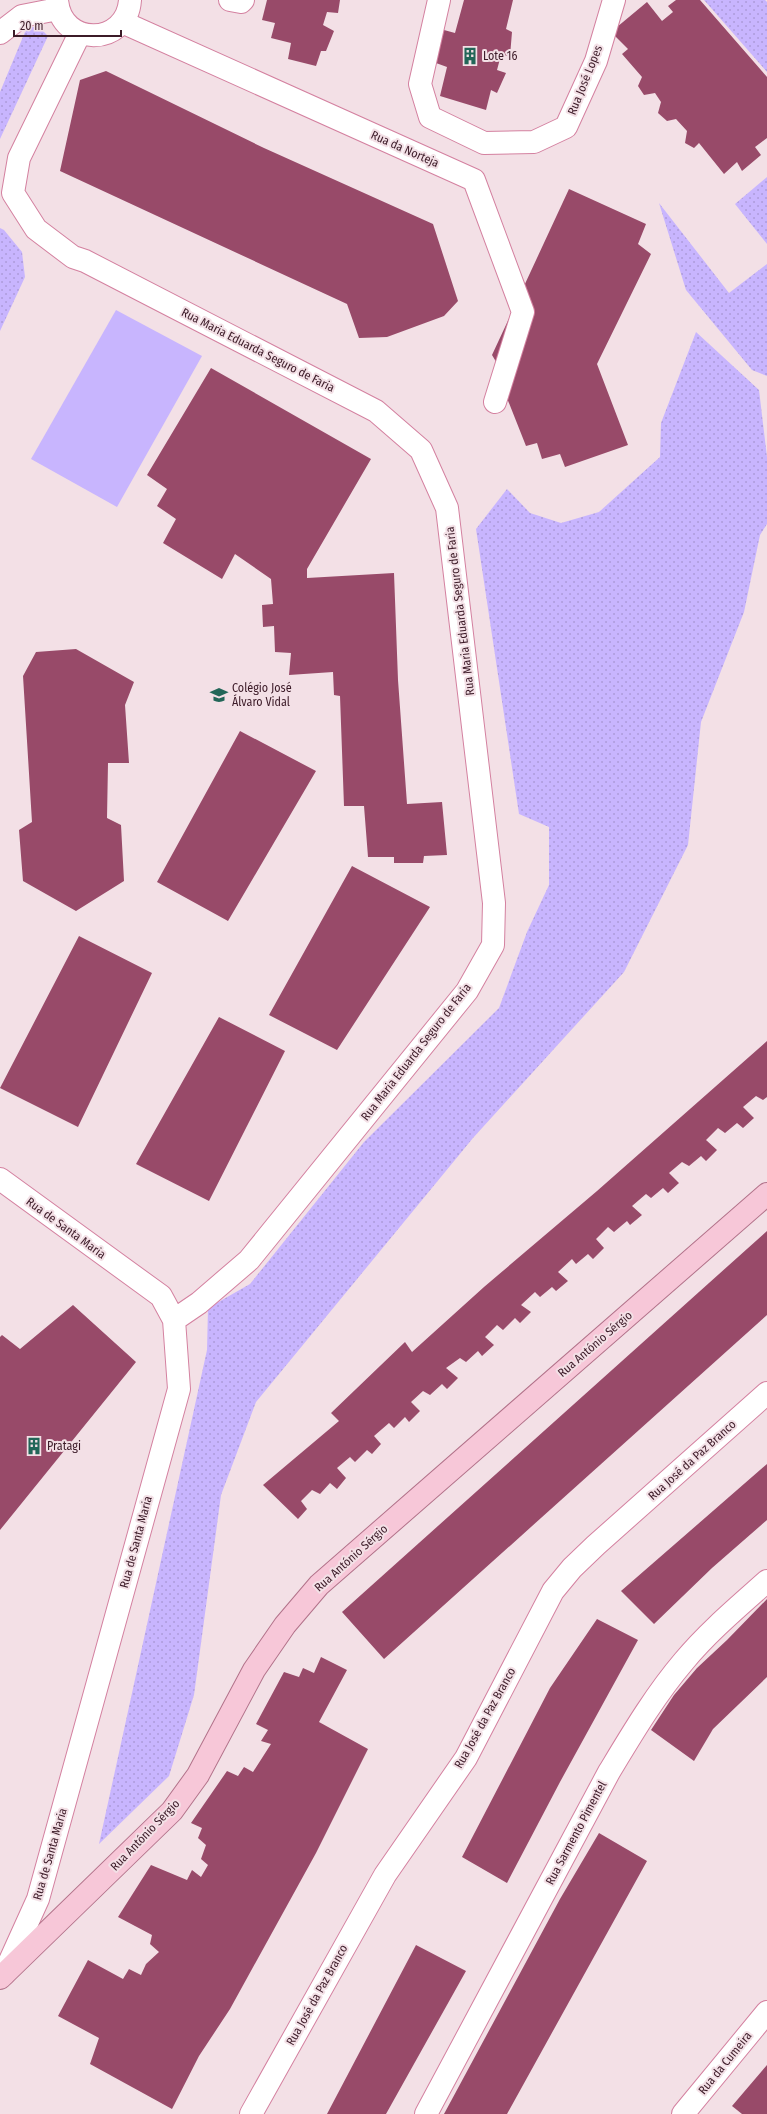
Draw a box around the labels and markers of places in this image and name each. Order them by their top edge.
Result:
building icon: Lote 16 [460,46,480,66]
place label: Lote 16 [483,49,518,63]
place label: Colégio José Álvaro Vidal [232,681,292,709]
school or university icon: Colégio José Álvaro Vidal [209,685,229,705]
building icon: Pratagi [24,1436,44,1456]
place label: Pratagi [47,1439,81,1453]

